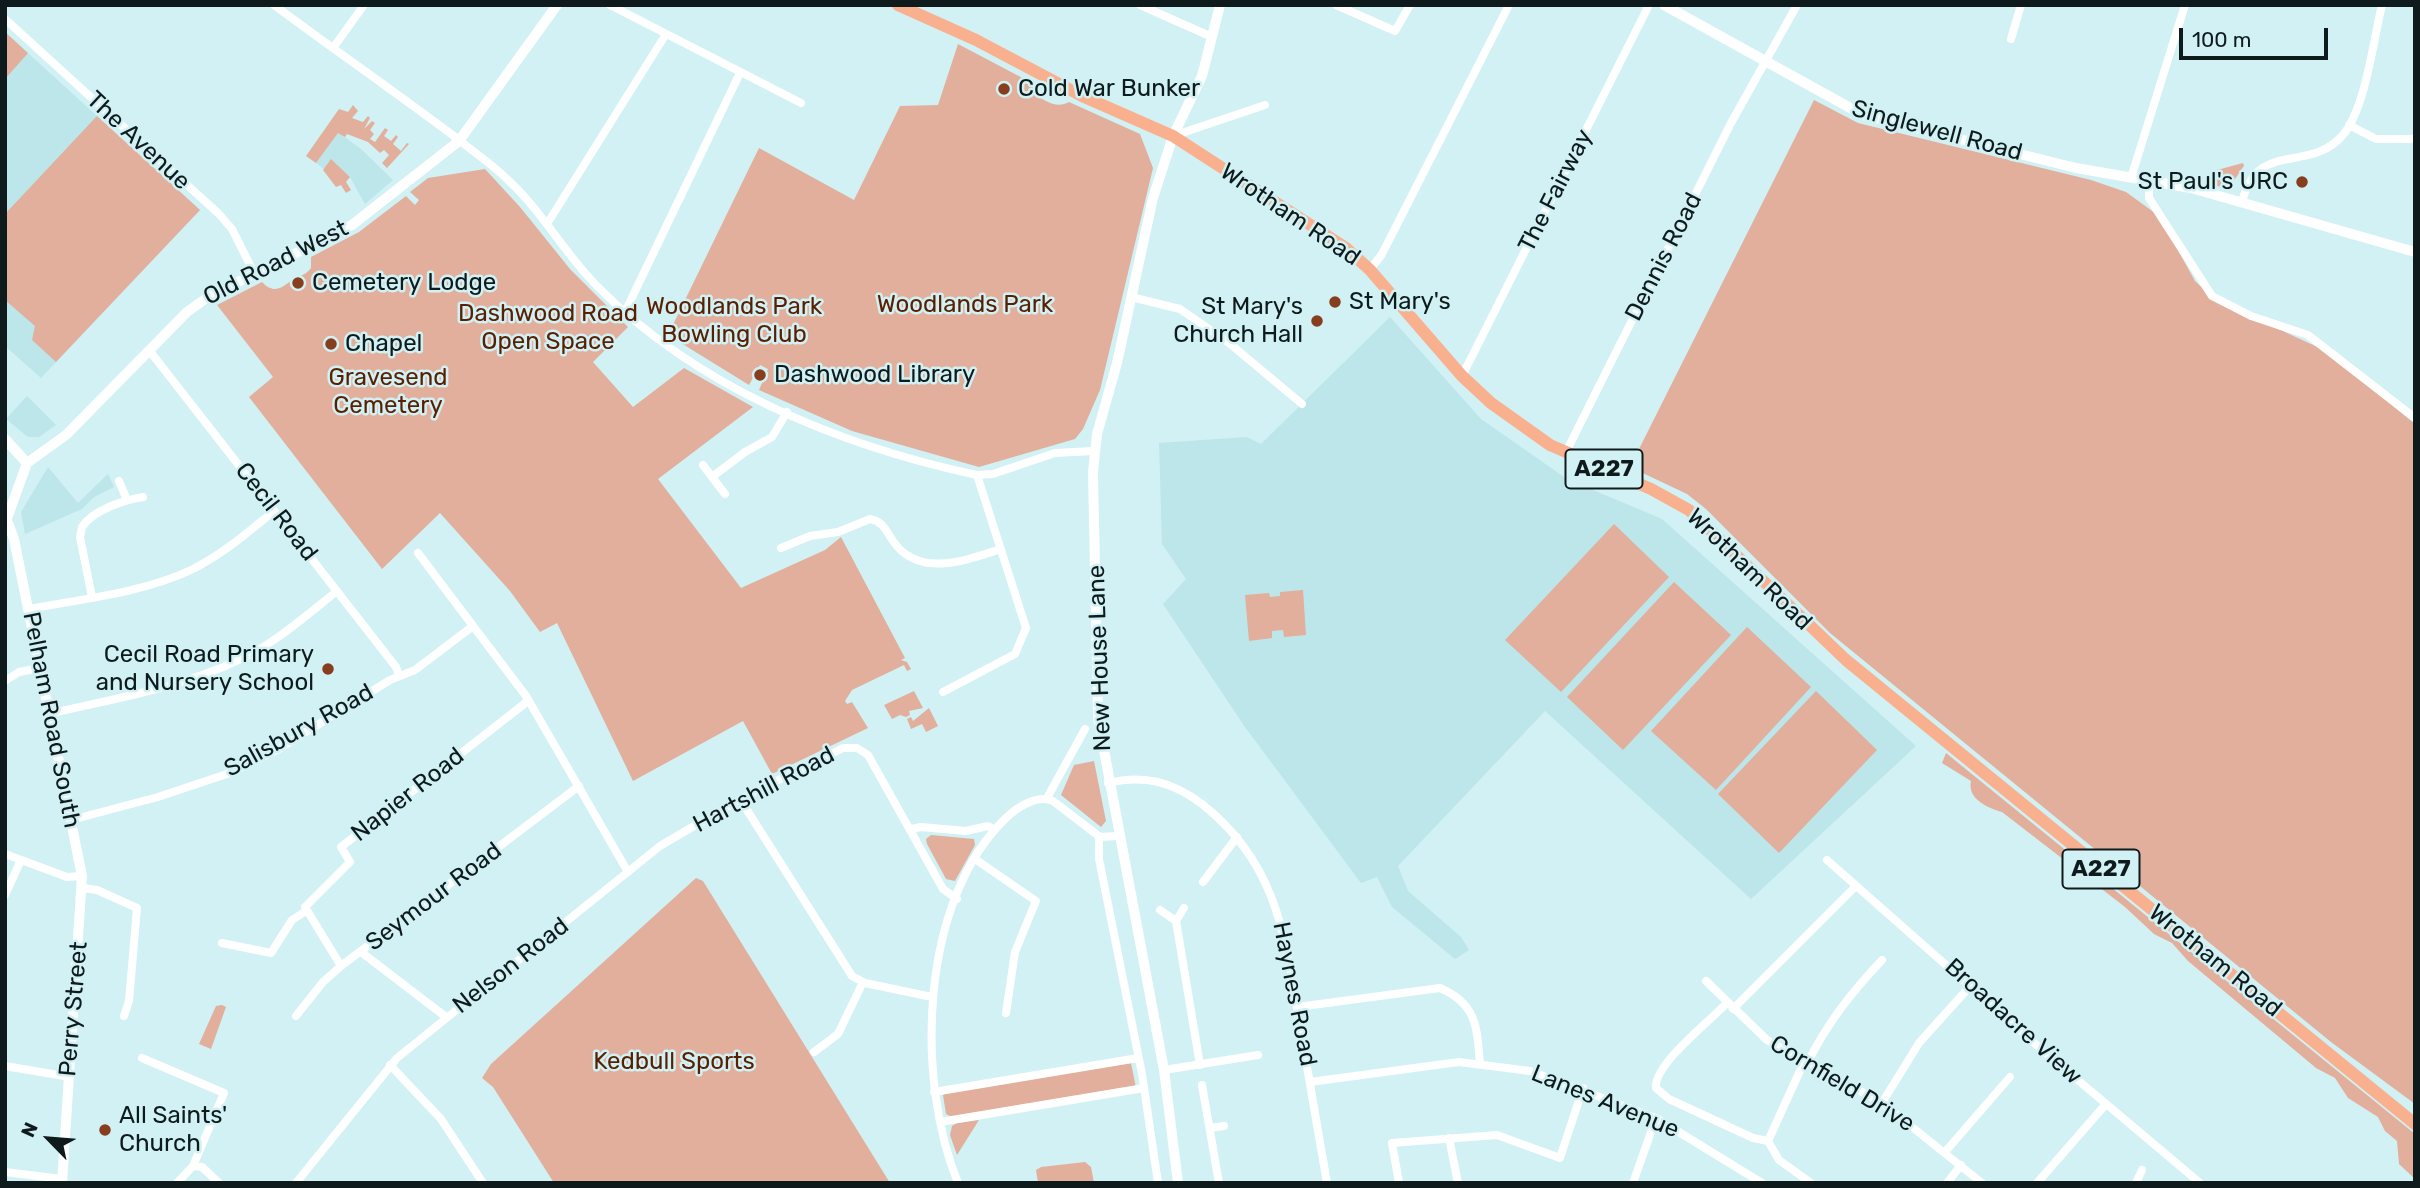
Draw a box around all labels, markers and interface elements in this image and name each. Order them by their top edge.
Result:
scale bar [2182,14,2331,58]
text: 100 m [2192,27,2251,52]
place label: Cold War Bunker [1018,75,1200,103]
marker: Cold War Bunker [996,81,1012,97]
street label: The Avenue [80,86,196,196]
street label: Singlewell Road [1849,94,2025,168]
street label: The Fairway [1513,125,1599,257]
street label: Wrotham Road [1214,158,1366,272]
place label: St Paul's URC [2138,168,2288,196]
marker: St Paul's URC [2294,174,2310,190]
street label: Dennis Road [1619,188,1709,326]
street label: Old Road West [199,214,353,312]
place label: Cemetery Lodge [312,269,496,297]
marker: Cemetery Lodge [290,275,306,291]
place label: St Mary's [1349,288,1451,316]
park label: Woodlands Park [877,291,1053,319]
park label: Woodlands Park Bowling Club [646,293,822,349]
place label: St Mary's Church Hall [1173,293,1303,349]
marker: St Mary's [1327,294,1343,310]
park label: Dashwood Road Open Space [458,300,638,356]
marker: St Mary's Church Hall [1309,313,1325,329]
place label: Chapel [345,330,422,358]
marker: Chapel [323,336,339,352]
place label: Dashwood Library [774,361,975,389]
park label: Gravesend Cemetery [328,364,448,420]
marker: Dashwood Library [752,367,768,383]
road number: A227 [1566,449,1642,489]
street label: Cecil Road [229,457,323,567]
street label: Wrotham Road [1680,503,1818,637]
street label: New House Lane [1082,564,1118,752]
street label: Pelham Road South [16,610,86,830]
place label: Cecil Road Primary and Nursery School [96,641,314,697]
marker: Cecil Road Primary and Nursery School [320,661,336,677]
street label: Salisbury Road [219,678,379,784]
street label: Hartshill Road [688,741,840,839]
street label: Napier Road [346,742,470,848]
street label: Seymour Road [360,837,508,957]
road number: A227 [2062,849,2140,888]
street label: Wrotham Road [2143,899,2287,1023]
street label: Nelson Road [447,912,575,1020]
street label: Haynes Road [1266,919,1322,1069]
street label: Perry Street [54,940,94,1078]
street label: Broadacre View [1938,953,2088,1091]
street label: Cornfield Drive [1764,1030,1920,1138]
park label: Kedbull Sports [593,1048,755,1076]
street label: Lanes Avenue [1527,1059,1683,1145]
place label: All Saints' Church [119,1102,227,1158]
north arrow [14,1104,84,1174]
text: N [16,1119,43,1141]
marker: All Saints' Church [97,1122,113,1138]

